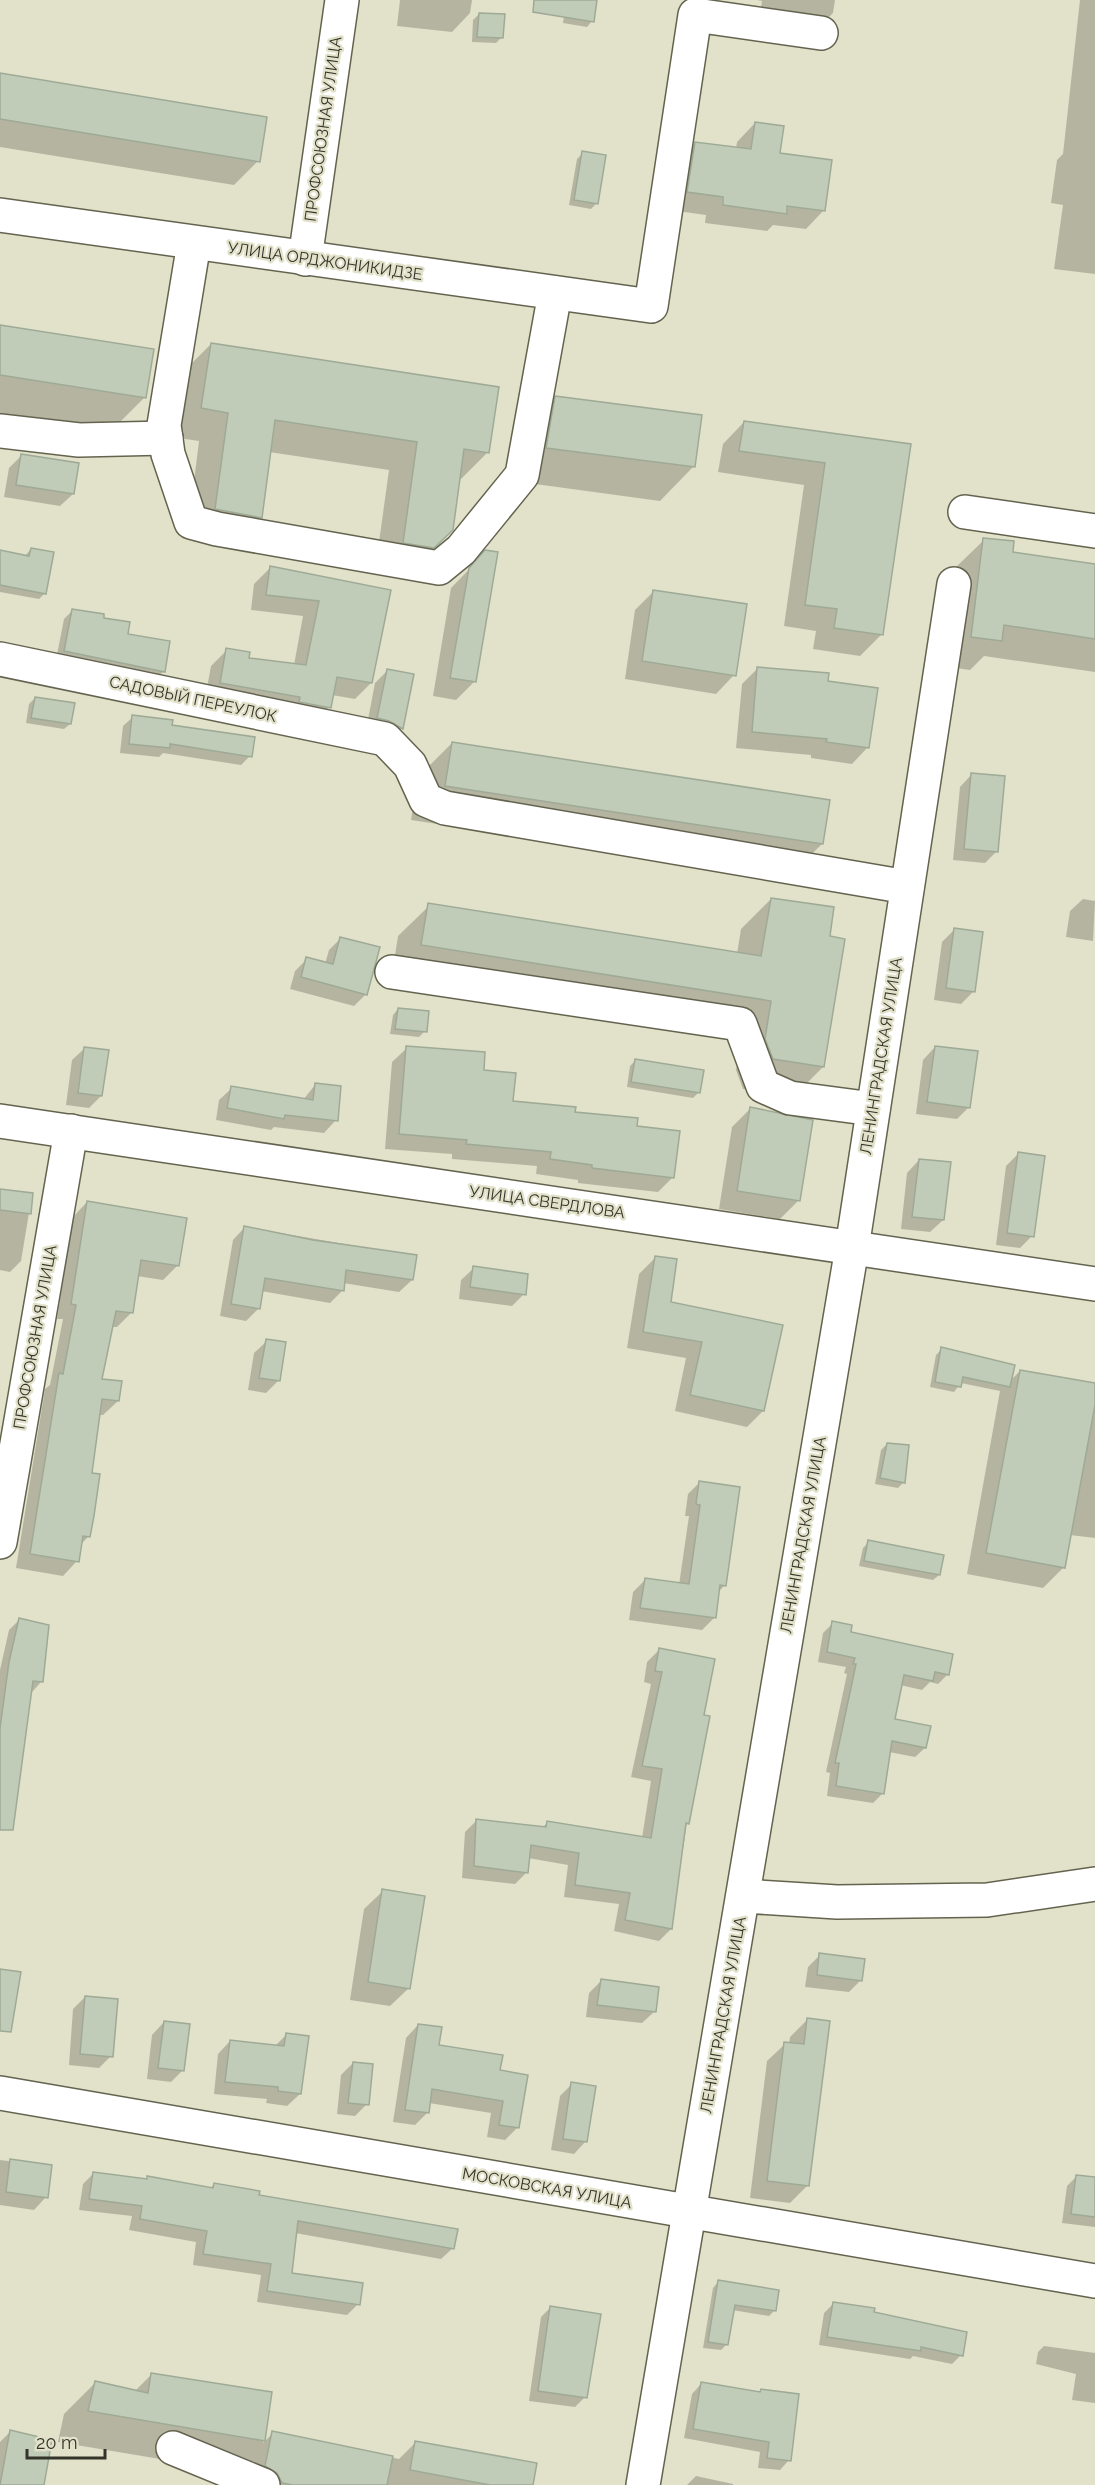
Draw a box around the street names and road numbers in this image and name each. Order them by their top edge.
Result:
street label: ПРОФСОЮЗНАЯ УЛИЦА [301,35,345,223]
street label: УЛИЦА ОРДЖОНИКИДЗЕ [226,238,424,284]
street label: САДОВЫЙ ПЕРЕУЛОК [108,672,278,726]
street label: ЛЕНИНГРАДСКАЯ УЛИЦА [856,956,906,1156]
street label: УЛИЦА СВЕРДЛОВА [468,1182,626,1222]
street label: ПРОФСОЮЗНАЯ УЛИЦА [9,1243,61,1431]
street label: ЛЕНИНГРАДСКАЯ УЛИЦА [776,1435,830,1635]
street label: ЛЕНИНГРАДСКАЯ УЛИЦА [696,1915,750,2115]
street label: МОСКОВСКАЯ УЛИЦА [461,2164,633,2212]

